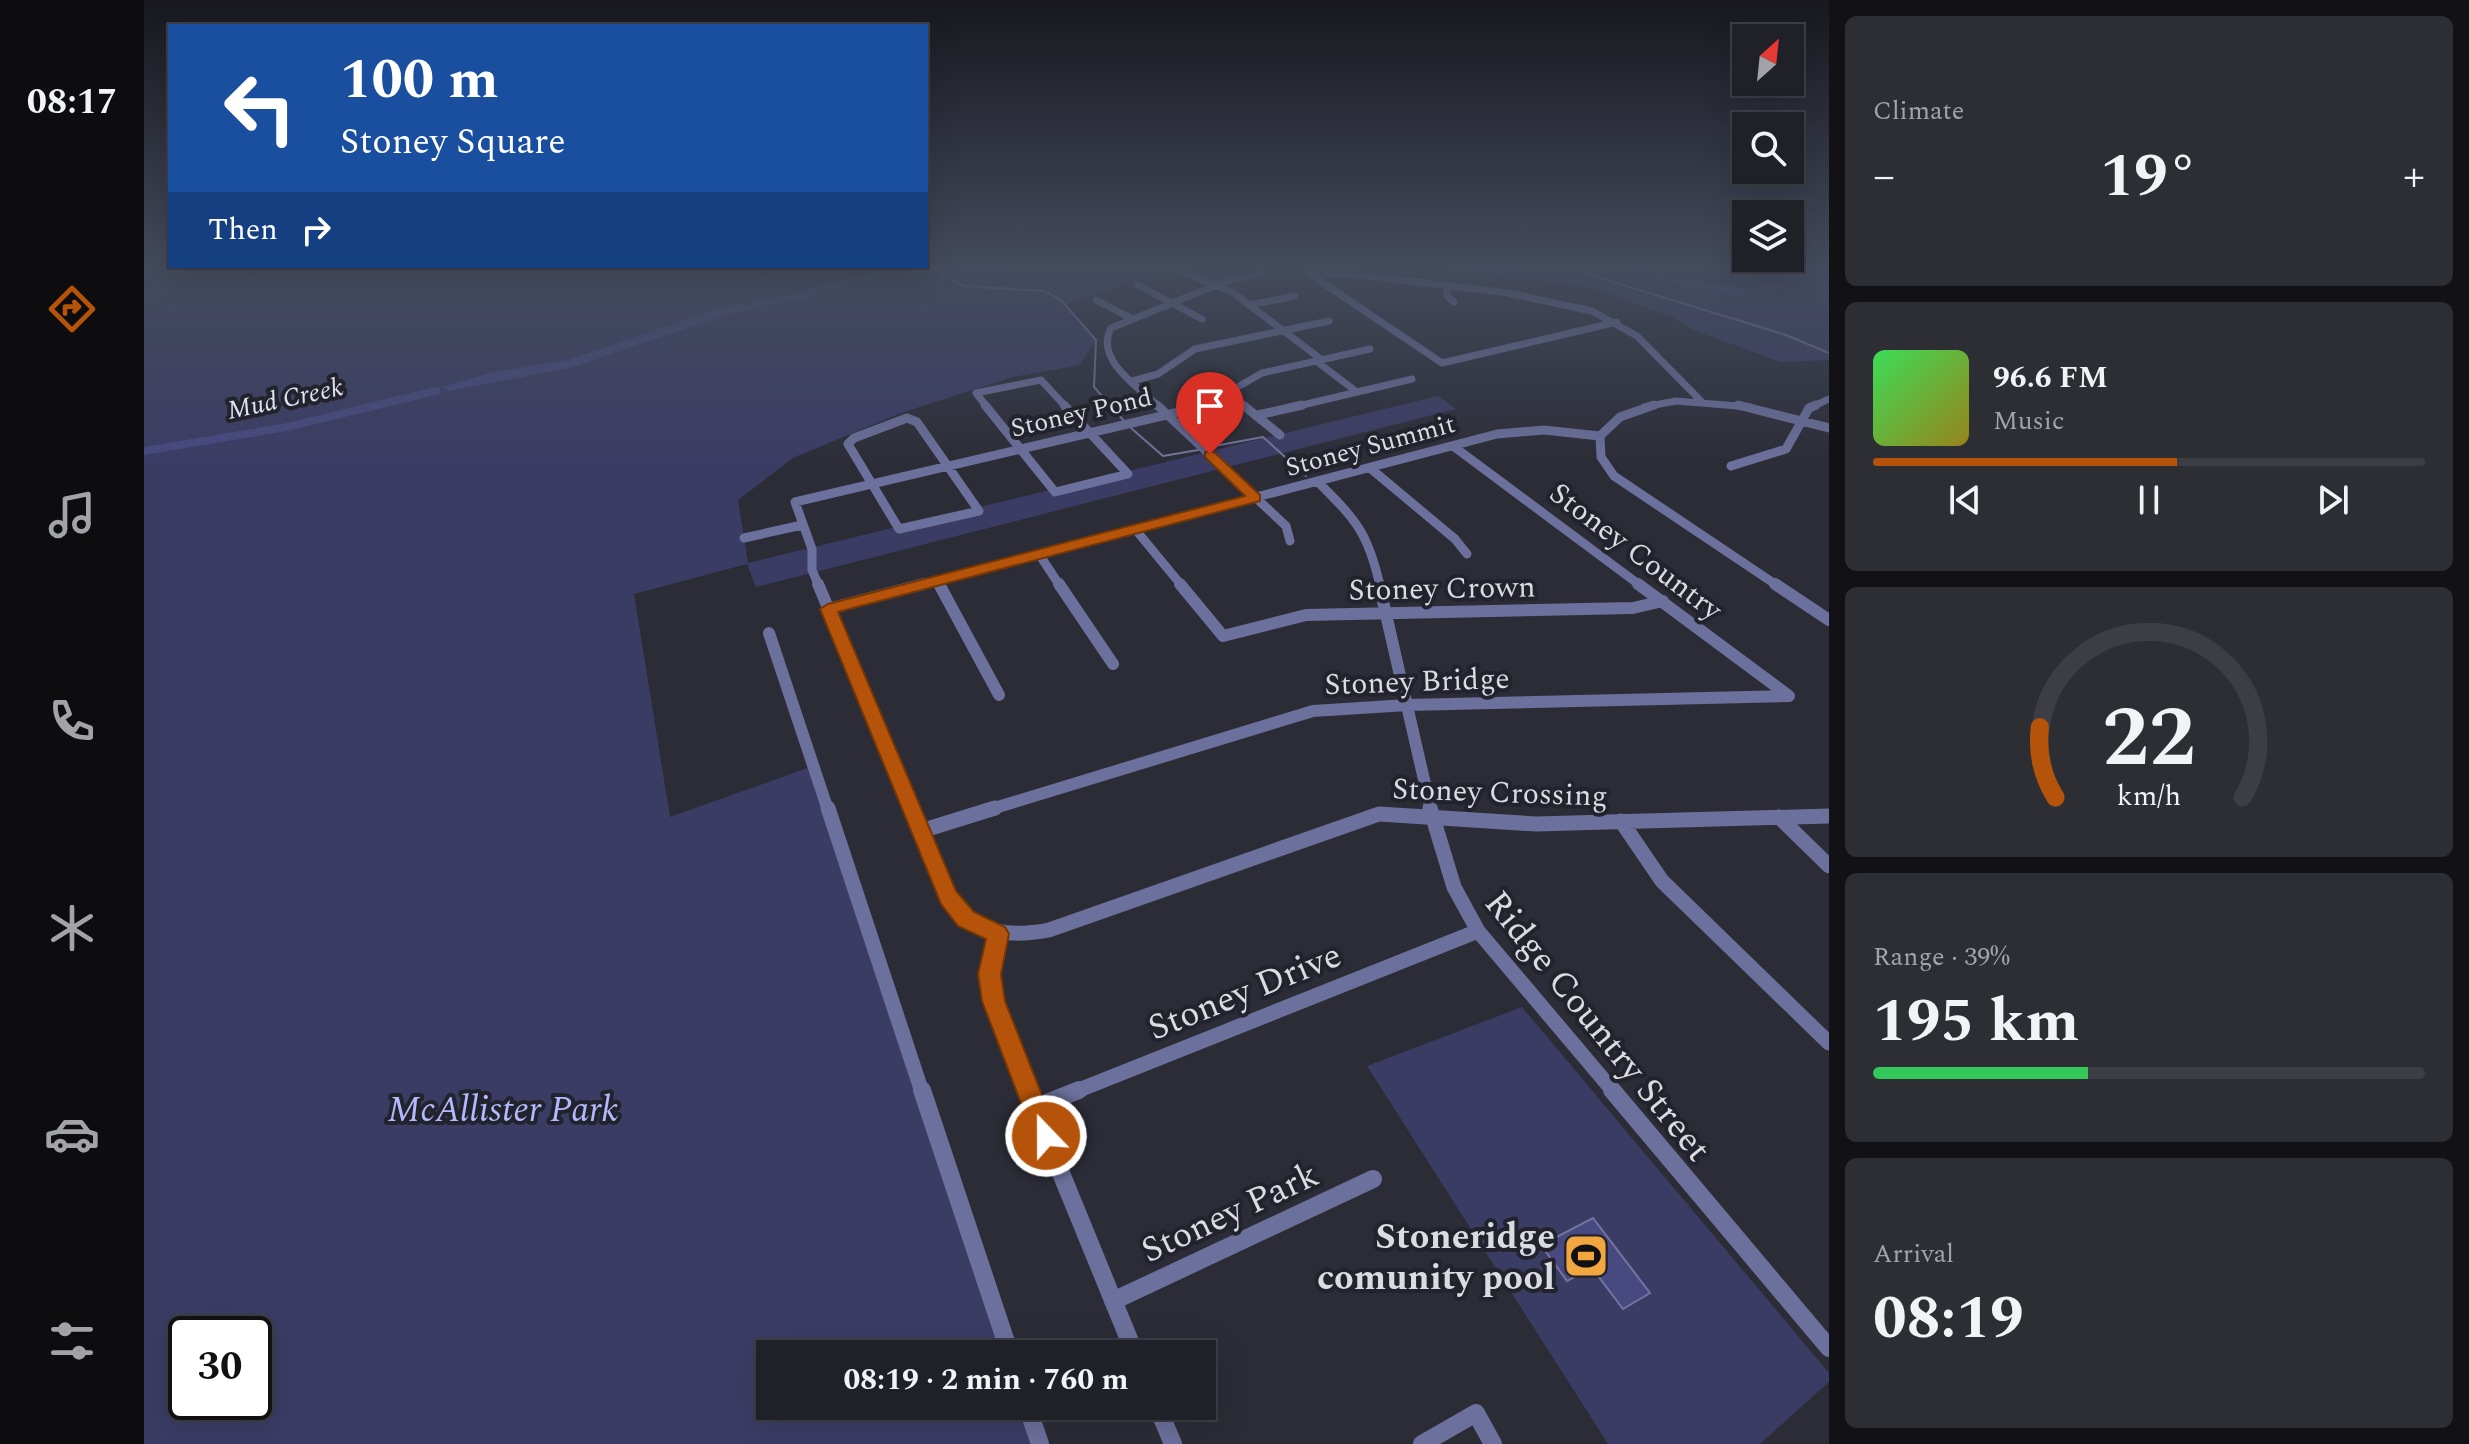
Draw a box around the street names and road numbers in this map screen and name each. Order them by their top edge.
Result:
street label: Stoney Pond [1007,377,1156,449]
street label: Stoney Summit [1281,404,1460,488]
street label: Stoney Country [1539,471,1733,633]
street label: Stoney Crown [1348,564,1536,614]
street label: Stoney Bridge [1324,656,1510,708]
street label: Stoney Crossing [1391,766,1608,820]
street label: Ridge Country Street [1470,879,1724,1174]
street label: Stoney Drive [1140,929,1350,1056]
street label: Stoney Park [1132,1148,1328,1278]

